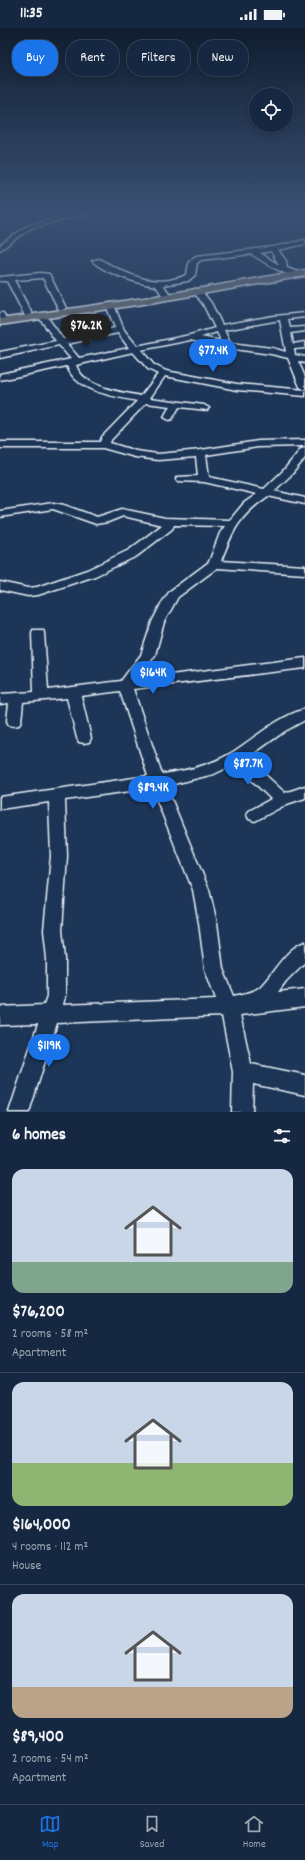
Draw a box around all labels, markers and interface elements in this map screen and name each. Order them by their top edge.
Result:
text: 11:35 [20,3,43,25]
chip: Buy [12,40,58,76]
chip: Rent [66,40,119,76]
chip: Filters [127,40,190,76]
chip: New [198,40,248,76]
map controls [249,88,293,132]
button: locate [249,88,293,132]
pin: $76.2K [53,314,119,348]
text: $76.2K [70,317,102,336]
pin: $77.4K [180,339,246,373]
text: $77.4K [198,342,228,361]
pin: $164K [125,661,181,695]
text: $164K [139,664,167,683]
pin: $87.7K [215,752,281,786]
text: $87.7K [233,755,263,774]
pin: $89.4K [120,776,186,810]
text: $89.4K [137,779,169,798]
pin: $119K [21,1034,77,1068]
text: $119K [37,1037,61,1056]
text: 6 homes [12,1124,66,1148]
icon: filters [271,1125,293,1147]
icon: home [117,1195,189,1267]
text: $76,200 [12,1301,65,1325]
text: 2 rooms · 58 m² [12,1325,88,1344]
text: Apartment [12,1344,66,1363]
icon: home [117,1408,189,1480]
text: $164,000 [12,1514,71,1538]
text: 4 rooms · 112 m² [12,1538,88,1557]
text: House [12,1557,41,1576]
icon: home [117,1620,189,1692]
text: $89,400 [12,1726,64,1750]
text: 2 rooms · 54 m² [12,1750,88,1769]
text: Apartment [12,1769,66,1788]
tab: Map [39,1813,61,1853]
tab: Saved [140,1813,164,1853]
tab: Home [243,1813,266,1853]

